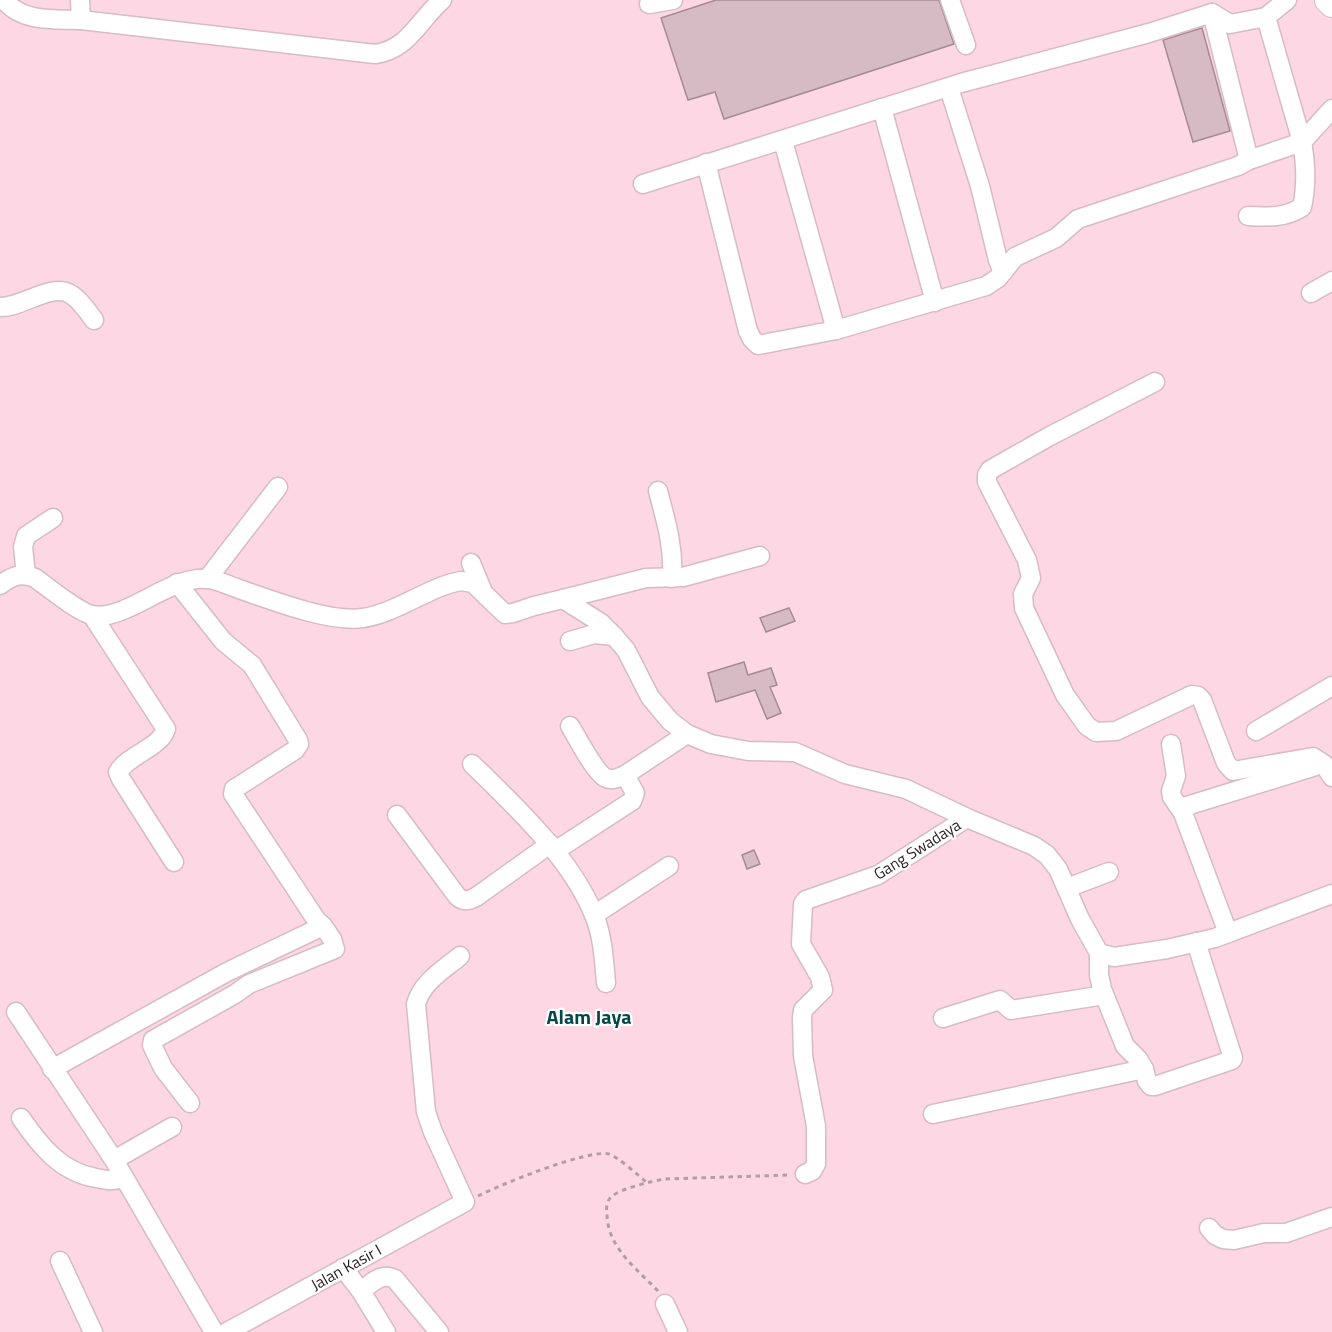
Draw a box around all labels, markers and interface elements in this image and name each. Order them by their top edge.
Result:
street label: Gang Swadaya [869,813,965,885]
district label: Alam Jaya [546,1001,632,1032]
street label: Jalan Kasir I [306,1238,386,1296]

